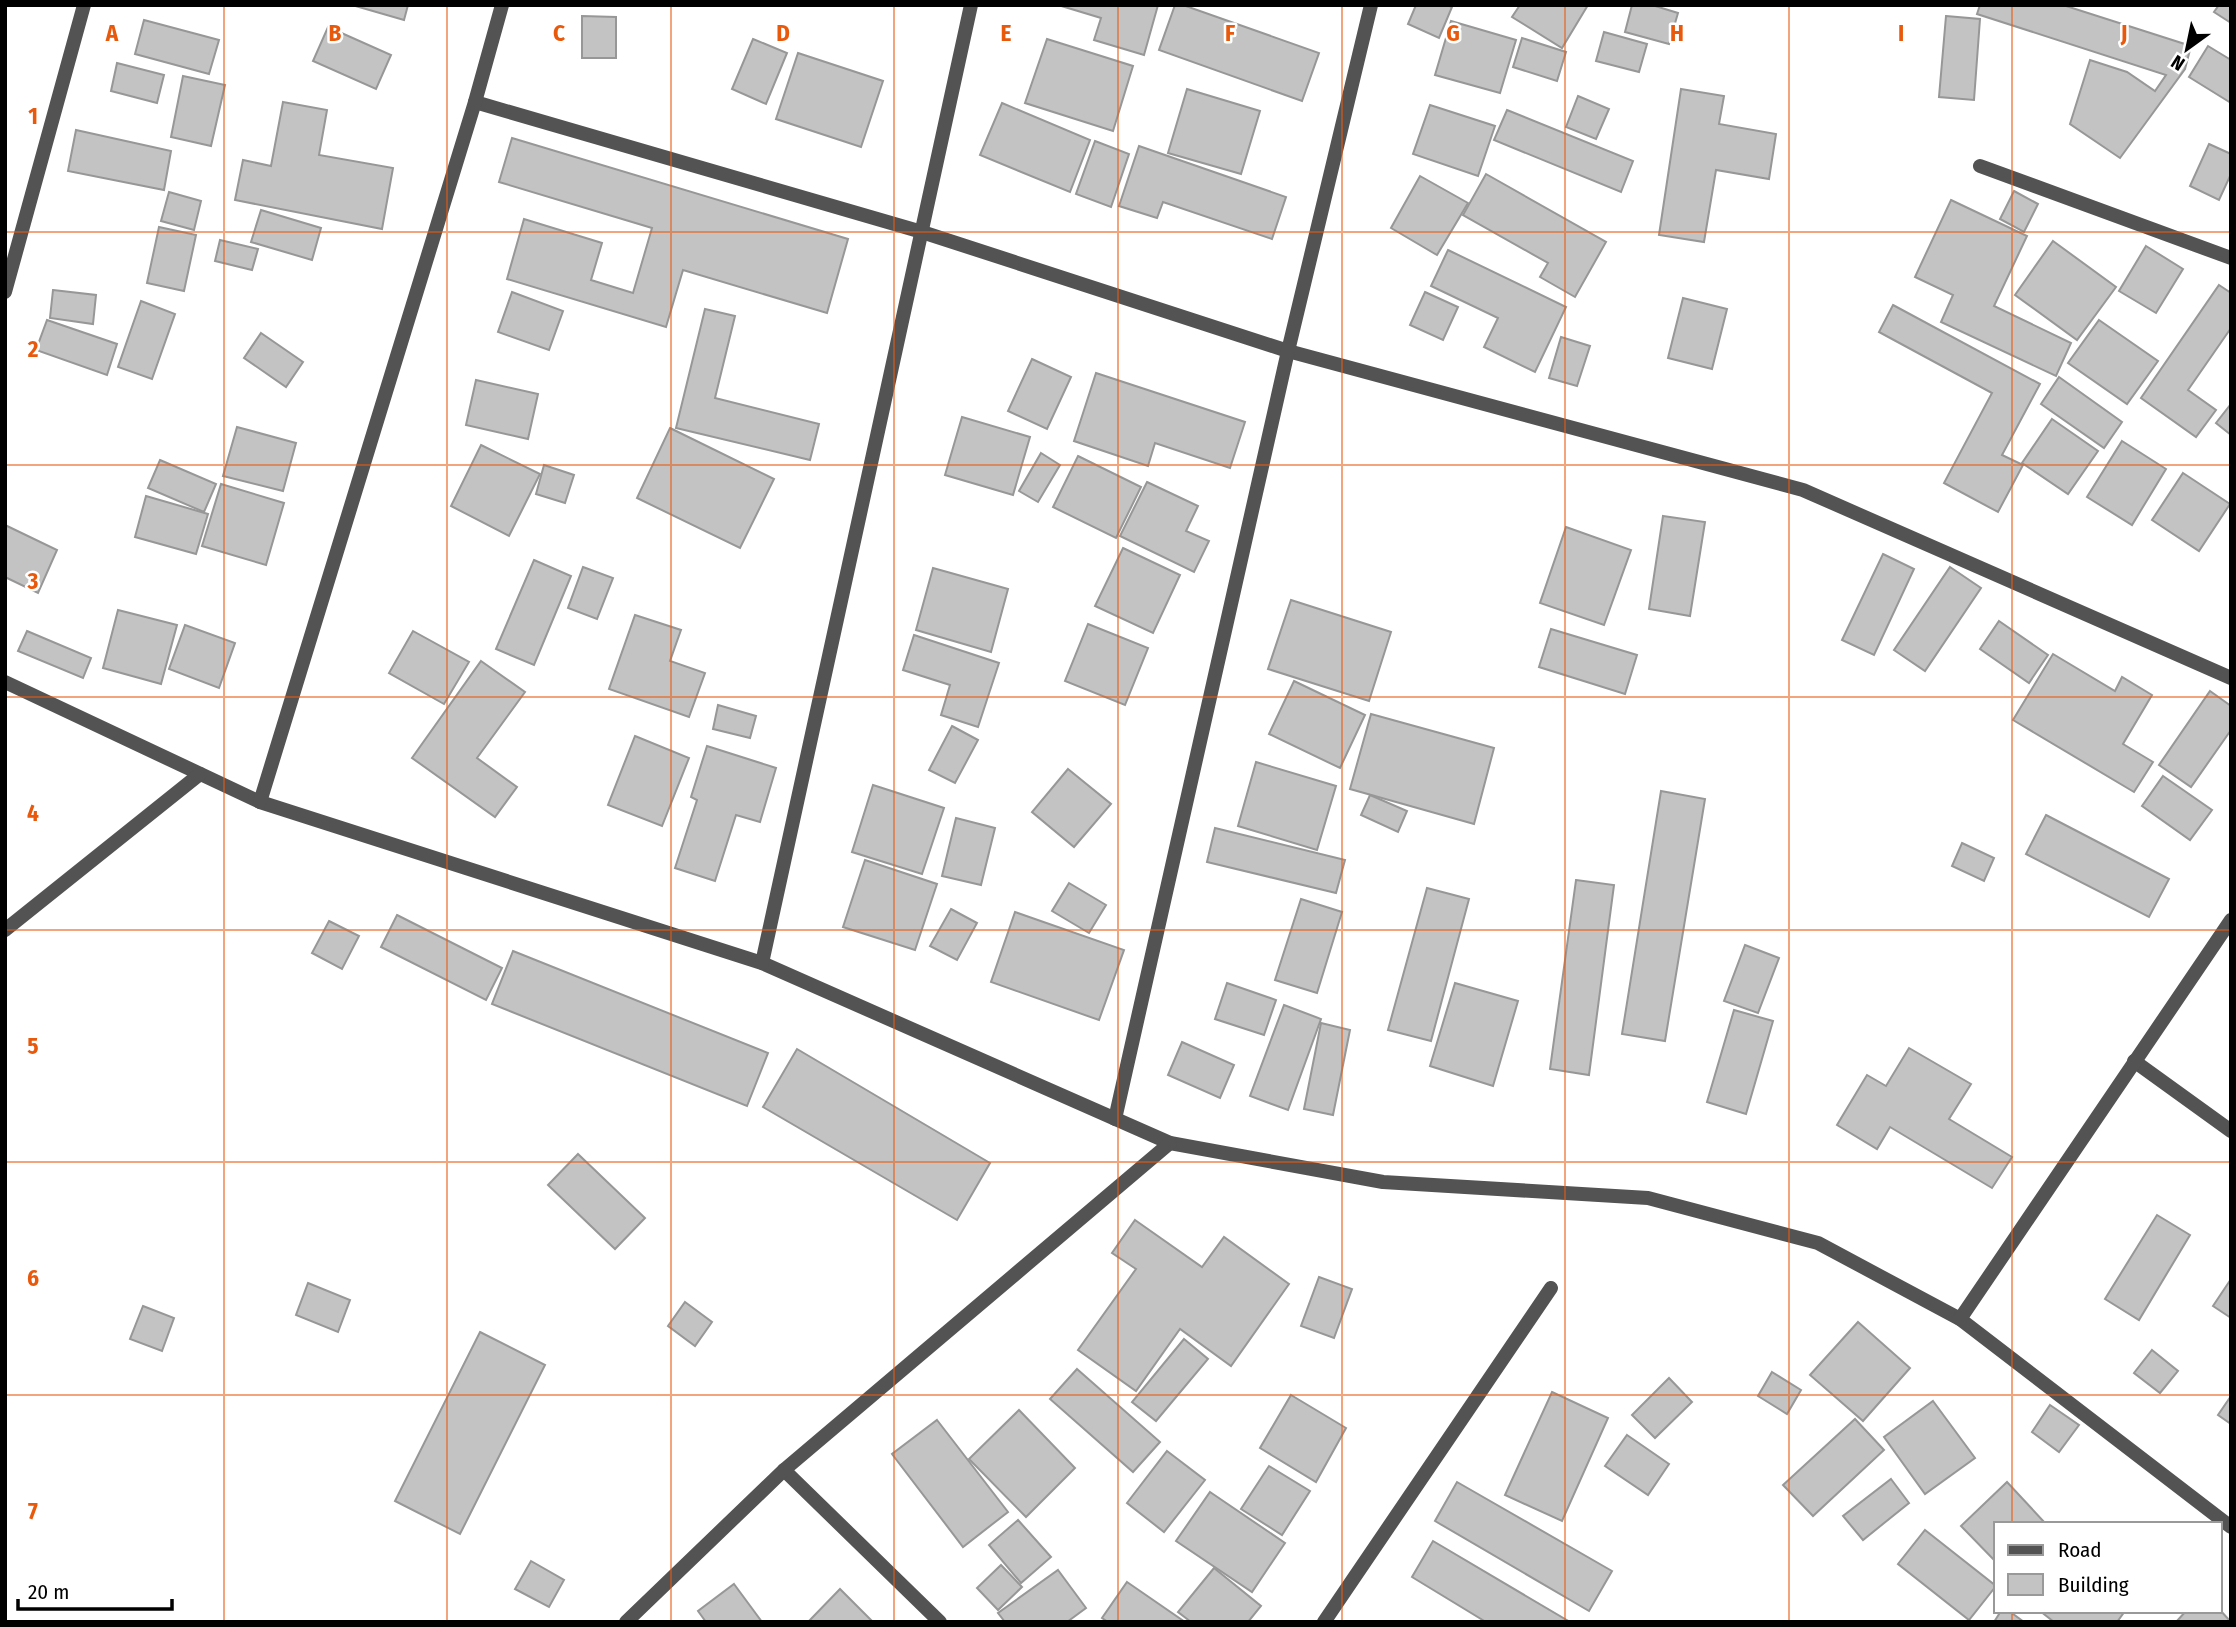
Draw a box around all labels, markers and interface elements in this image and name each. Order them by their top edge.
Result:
north arrow [2152,14,2222,84]
text: A [105,19,119,47]
text: B [329,19,342,47]
text: C [553,19,565,47]
text: D [776,19,790,47]
text: E [1001,19,1012,47]
text: F [1225,19,1235,47]
text: G [1446,19,1460,47]
text: H [1670,19,1684,47]
text: I [1898,19,1904,47]
text: J [2120,19,2127,47]
text: N [2167,50,2189,76]
text: 1 [28,102,38,130]
text: 2 [27,335,39,363]
text: 3 [27,567,39,595]
text: 4 [27,799,39,827]
text: 5 [27,1032,39,1060]
text: 6 [27,1264,39,1292]
text: 7 [28,1497,38,1525]
legend [1994,1522,2222,1613]
text: Road [2058,1537,2102,1563]
scale bar [18,1568,172,1612]
text: Building [2058,1572,2129,1598]
text: 20 m [28,1579,69,1605]

